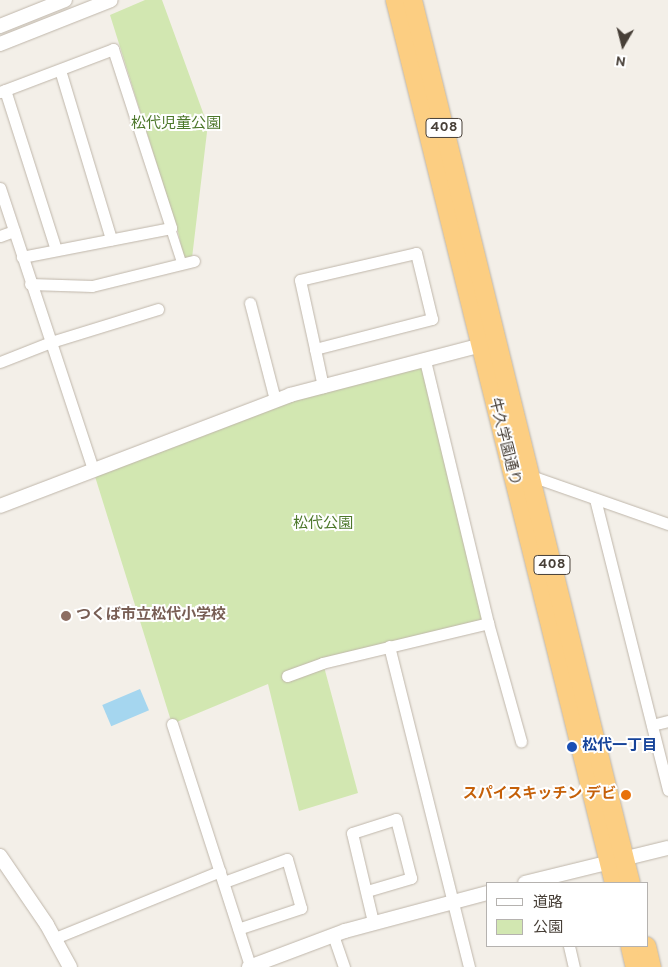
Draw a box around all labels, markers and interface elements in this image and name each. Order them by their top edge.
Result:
north arrow [598,20,648,70]
text: N [615,51,627,69]
park label: 松代児童公園 [131,116,221,134]
road number: 408 [425,116,463,140]
street label: 牛久学園通り [484,396,524,488]
park label: 松代公園 [293,516,353,534]
road number: 408 [533,554,571,576]
place label: つくば市立松代小学校 [76,607,226,625]
marker: つくば市立松代小学校 [60,610,72,622]
place label: 松代一丁目 [582,738,657,756]
marker: 松代一丁目 [566,741,578,753]
place label: スパイスキッチン デビ [462,786,616,804]
marker: スパイスキッチン デビ [620,789,632,801]
legend [486,882,648,947]
text: 道路 [533,894,563,913]
text: 公園 [533,919,563,938]

